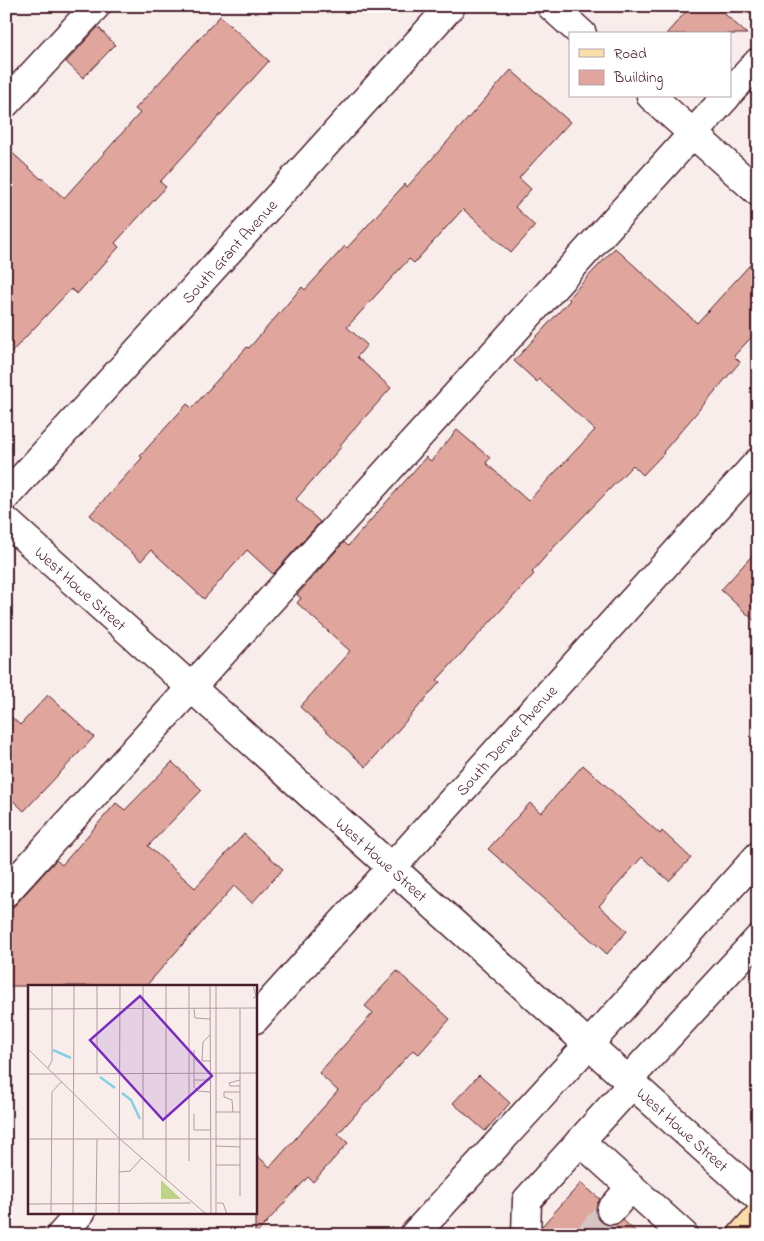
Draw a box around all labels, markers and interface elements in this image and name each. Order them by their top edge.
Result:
legend [569,32,732,98]
text: Road [614,43,647,65]
text: Building [613,67,663,90]
street label: South Grant Avenue [177,194,285,310]
street label: West Howe Street [28,542,132,638]
street label: South Denver Avenue [451,680,564,802]
street label: West Howe Street [329,813,433,909]
inset map [28,985,256,1214]
street label: West Howe Street [630,1083,734,1179]

